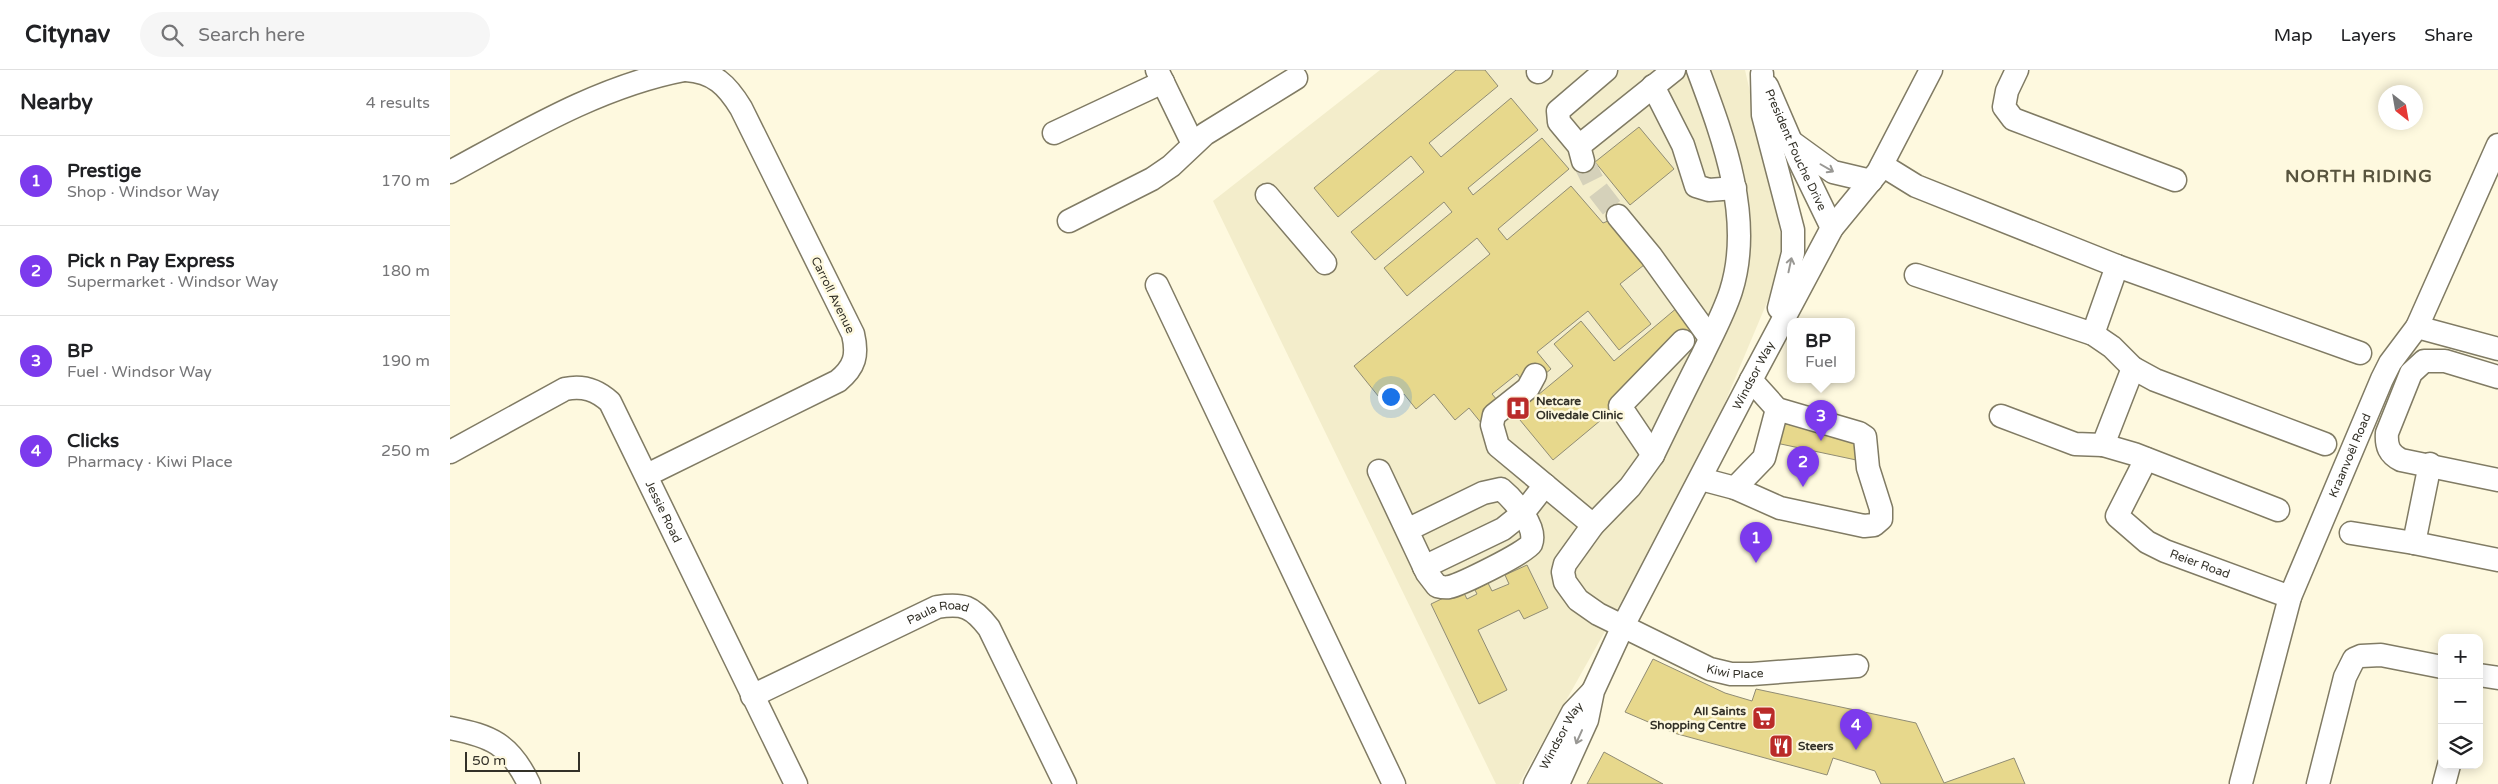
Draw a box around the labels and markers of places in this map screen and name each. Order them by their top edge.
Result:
place label: Netcare Olivedale Clinic [1536,394,1624,422]
hospital icon: Netcare Olivedale Clinic [1505,395,1531,421]
pin: 3 [1805,400,1837,441]
pin: 2 [1787,446,1819,487]
pin: 1 [1740,522,1772,563]
place label: All Saints Shopping Centre [1650,704,1746,733]
supermarket icon: All Saints Shopping Centre [1751,705,1777,731]
pin: 4 [1840,709,1872,750]
restaurant icon: Steers [1768,733,1794,759]
place label: Steers [1798,739,1834,753]

